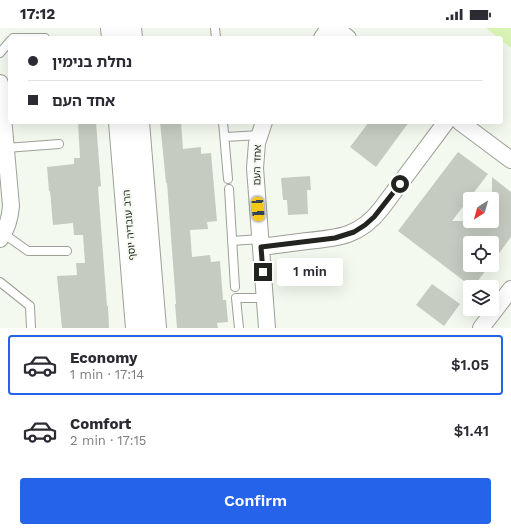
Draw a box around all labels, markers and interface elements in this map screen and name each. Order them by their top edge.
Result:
text: 17:12 [20,5,55,23]
text: נחלת בנימין [52,53,132,71]
text: אחד העם [52,92,115,110]
street label: אחד העם [251,145,263,185]
route start [391,175,409,193]
street label: הרב עובדיה יוסף [120,189,138,261]
north arrow [463,192,499,228]
map controls [463,192,499,316]
car [251,197,265,221]
button: locate [463,236,499,272]
callout: 1 min [277,258,343,286]
route end [254,263,272,281]
text: 1 min [293,264,327,279]
button: layers [463,280,499,316]
icon: car [22,347,58,383]
text: Economy [70,349,137,367]
text: $1.05 [451,356,489,374]
text: 1 min · 17:14 [70,367,144,382]
icon: car [22,413,58,449]
text: Comfort [70,415,131,433]
text: $1.41 [454,422,489,440]
text: 2 min · 17:15 [70,433,146,448]
button: Confirm [20,478,491,524]

